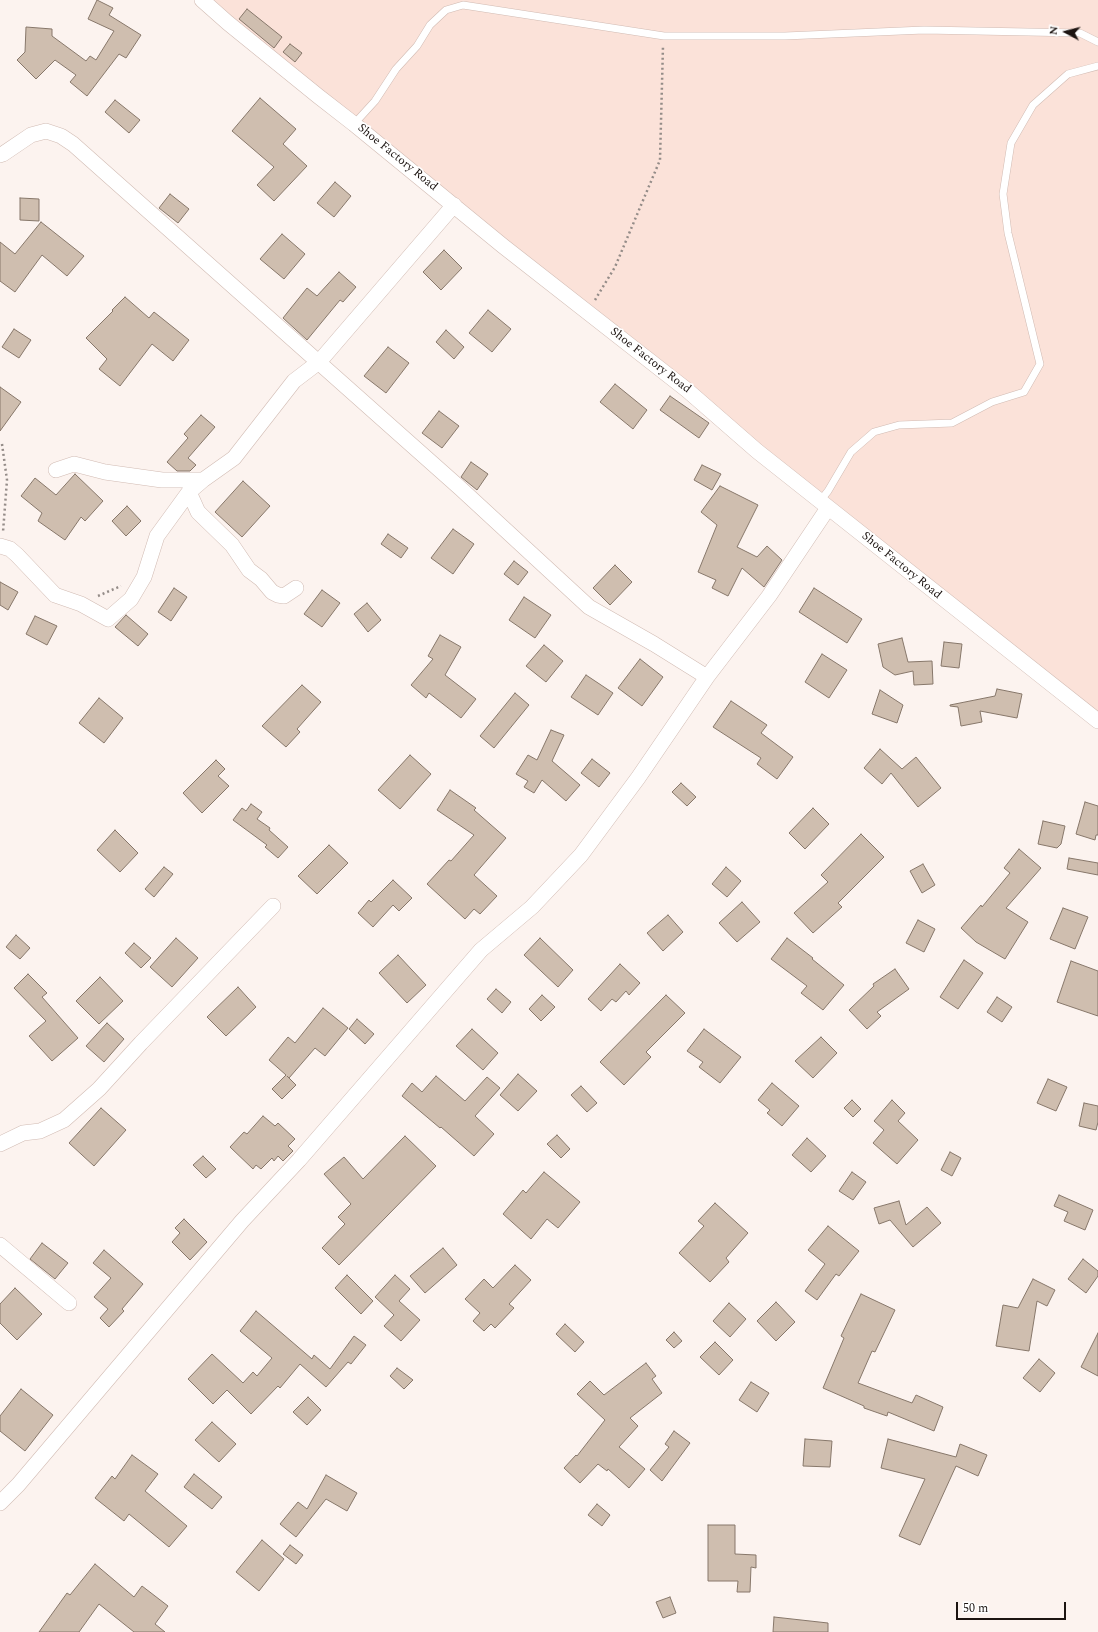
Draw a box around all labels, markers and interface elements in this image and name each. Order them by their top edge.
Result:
north arrow [1046,12,1086,52]
text: N [1045,25,1063,36]
street label: Shoe Factory Road [354,121,440,195]
street label: Shoe Factory Road [607,325,693,397]
street label: Shoe Factory Road [858,529,944,603]
scale bar [958,1594,1068,1620]
text: 50 m [963,1599,988,1618]

